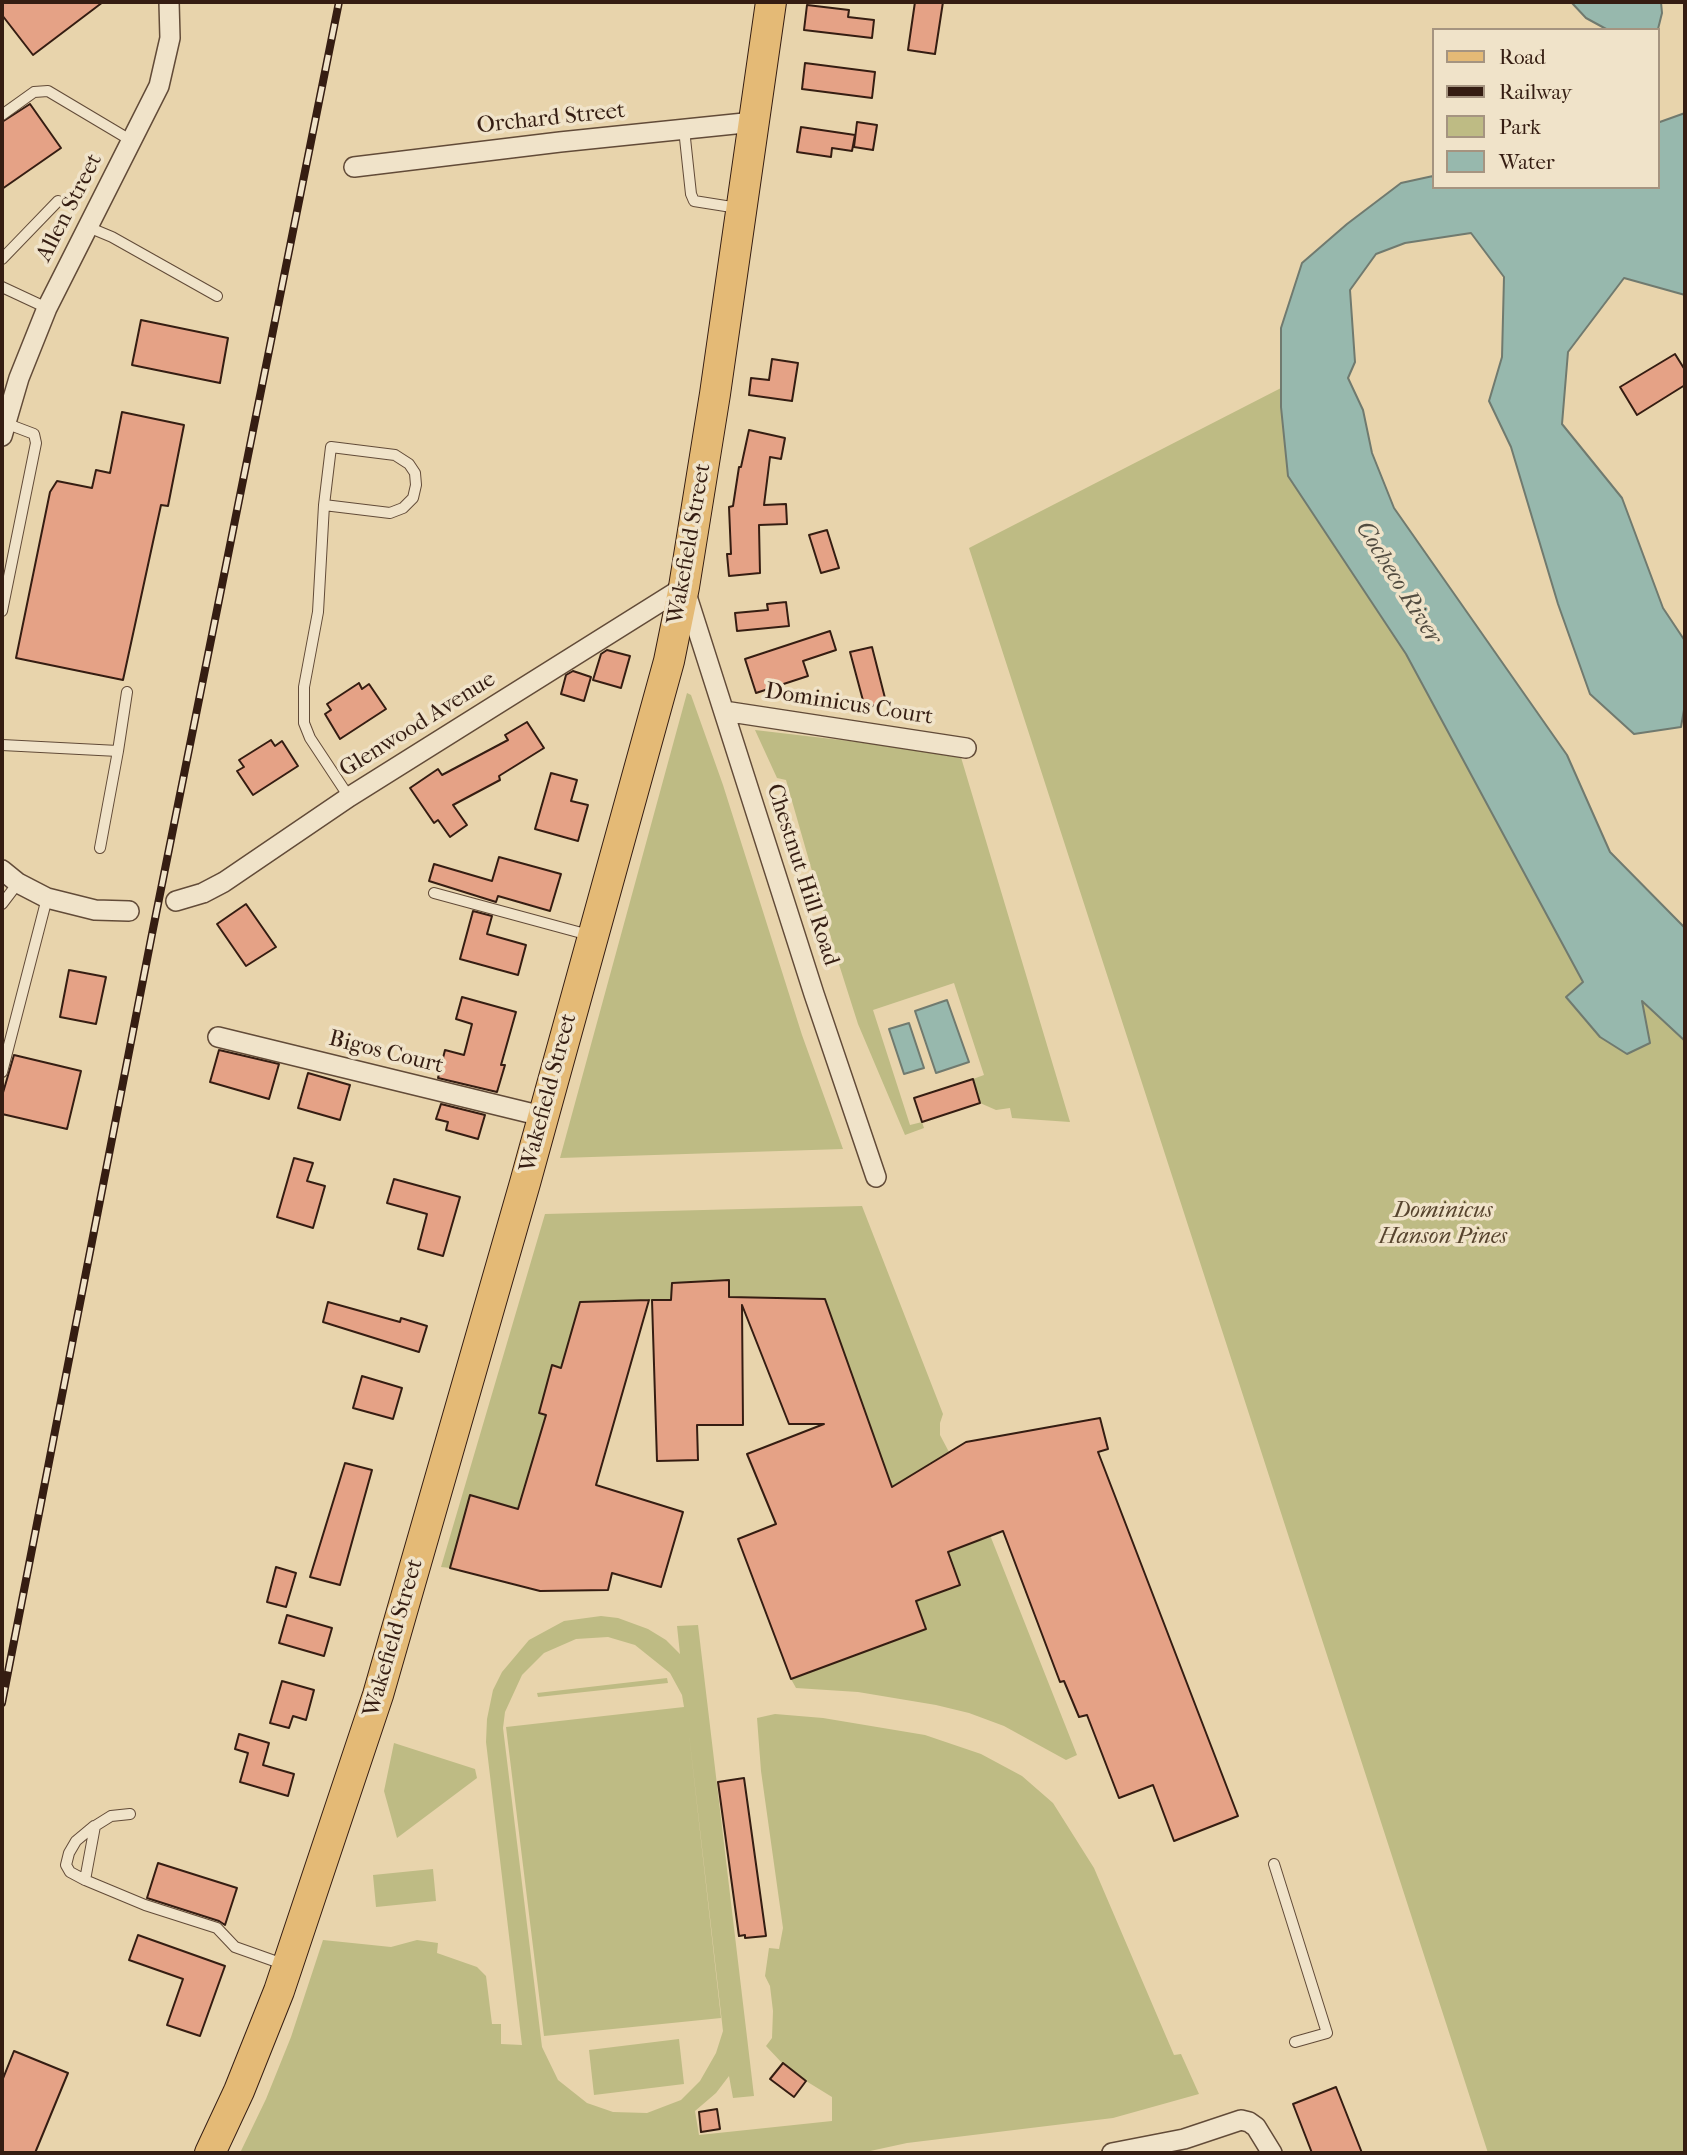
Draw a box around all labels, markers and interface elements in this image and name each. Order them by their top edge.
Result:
legend [1432,28,1659,189]
text: Road [1499,45,1546,69]
text: Railway [1499,80,1572,104]
street label: Orchard Street [475,97,627,141]
text: Park [1499,115,1541,139]
street label: Allen Street [31,149,109,267]
text: Water [1499,150,1555,174]
street label: Wakefield Street [662,461,718,627]
water label: Cocheco River [1349,516,1447,650]
street label: Glenwood Avenue [335,666,501,784]
street label: Dominicus Court [763,678,935,732]
street label: Chestnut Hill Road [760,781,844,969]
street label: Wakefield Street [515,1011,583,1175]
street label: Bigos Court [326,1025,446,1081]
park label: Dominicus Hanson Pines [1379,1197,1507,1251]
street label: Wakefield Street [358,1556,430,1720]

